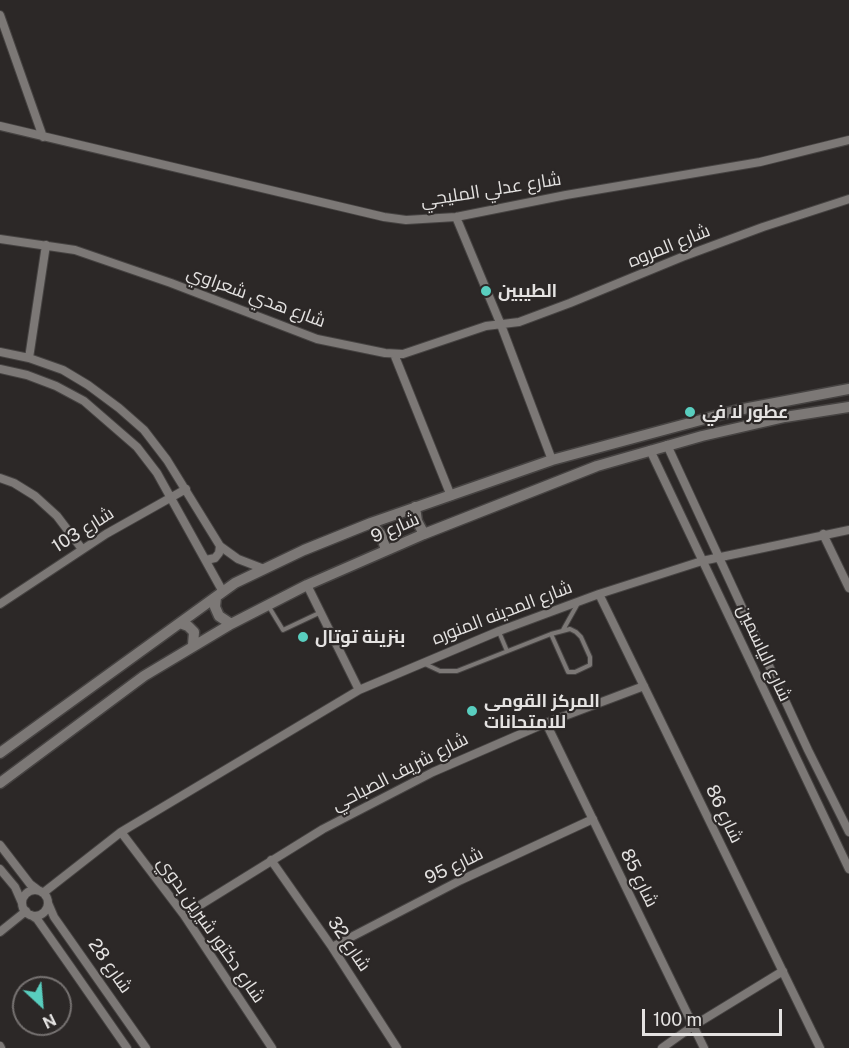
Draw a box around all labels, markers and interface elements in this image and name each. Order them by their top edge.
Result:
street label: شارع عدلي المليجي [419,168,563,212]
street label: شارع المروه [625,220,713,272]
street label: شارع هدي شعراوي [184,262,328,332]
place label: الطيبين [498,280,557,302]
marker: الطيبين [479,284,493,298]
place label: عطور لا في [702,401,789,423]
marker: عطور لا في [683,405,697,419]
street label: شارع 103 [48,503,118,557]
street label: شارع 9 [368,508,422,548]
street label: شارع المدينه المنوره [429,576,575,650]
street label: شارع الياسمين [732,601,796,705]
place label: بنزينة توتال [315,626,405,648]
marker: بنزينة توتال [296,630,310,644]
place label: المركز القومى للامتحانات [484,690,600,732]
marker: المركز القومى للامتحانات [465,704,479,718]
street label: شارع شريف الصباحي [328,728,472,816]
street label: شارع 86 [701,781,747,847]
street label: شارع 95 [421,843,487,889]
street label: شارع 85 [616,845,662,911]
street label: شارع دكتور شيرين بدوي [152,853,270,1007]
street label: شارع 32 [323,913,375,975]
street label: شارع 28 [83,935,137,997]
north arrow [12,976,72,1036]
scale bar [645,997,784,1035]
text: 100 m [653,1009,702,1030]
text: N [39,1010,59,1032]

